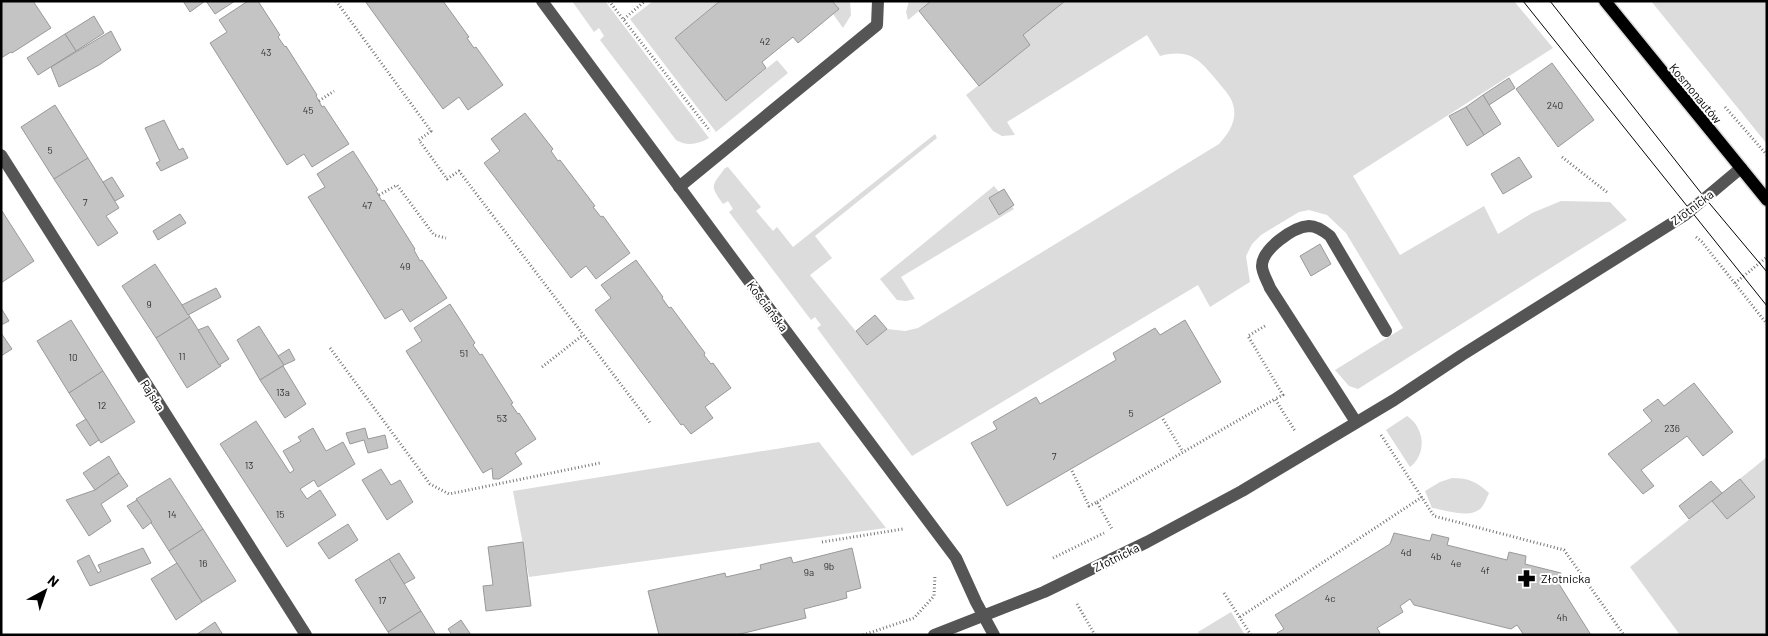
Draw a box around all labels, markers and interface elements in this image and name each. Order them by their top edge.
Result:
house number: 42 [760,35,770,47]
house number: 43 [261,46,271,58]
street label: Kosmonautów [1667,60,1725,126]
house number: 240 [1547,99,1563,111]
house number: 45 [303,104,313,116]
house number: 5 [47,144,53,156]
street label: Złotnicka [1668,187,1716,227]
house number: 7 [83,196,88,208]
house number: 47 [362,199,372,211]
house number: 49 [400,260,410,272]
street label: Kościańska [745,278,791,334]
house number: 9 [146,298,152,310]
house number: 51 [460,347,468,359]
house number: 11 [178,350,186,362]
house number: 10 [68,351,78,363]
street label: Rajska [138,377,168,413]
house number: 13a [276,386,290,398]
house number: 12 [98,399,106,411]
house number: 5 [1128,407,1134,419]
house number: 53 [497,412,507,424]
house number: 236 [1664,422,1680,434]
house number: 7 [1052,450,1057,462]
house number: 13 [245,459,253,471]
house number: 14 [167,508,177,520]
house number: 15 [276,508,284,520]
street label: Złotnicka [1091,540,1141,574]
house number: 4d [1401,546,1411,558]
house number: 4b [1431,550,1441,562]
house number: 16 [199,557,207,569]
house number: 4e [1451,557,1461,569]
house number: 9b [824,560,834,572]
house number: 4f [1480,564,1490,576]
north arrow [20,566,70,616]
house number: 9a [804,566,814,578]
pharmacy icon: Złotnicka [1517,568,1537,588]
text: N [45,571,63,590]
place label: Złotnicka [1541,571,1590,585]
house number: 4c [1325,592,1335,604]
house number: 17 [378,594,386,606]
house number: 4h [1557,611,1567,623]

